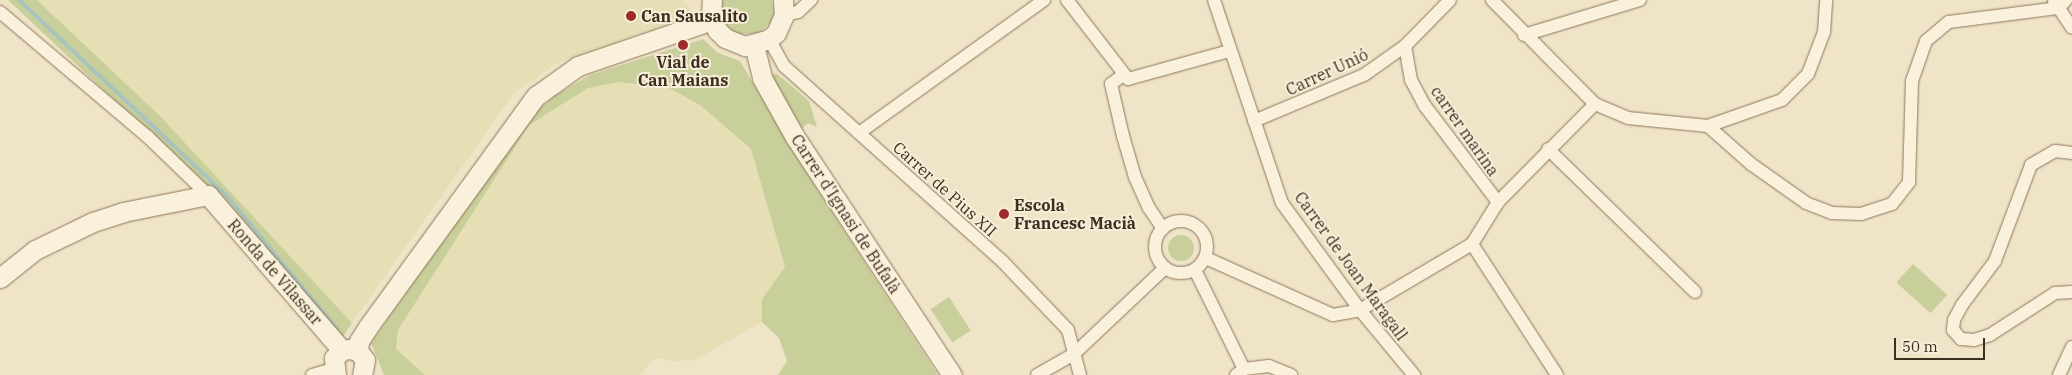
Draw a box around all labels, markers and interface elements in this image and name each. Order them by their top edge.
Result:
place label: Can Sausalito [641,6,748,26]
marker: Can Sausalito [625,10,637,22]
marker: Vial de Can Maians [677,39,689,51]
street label: Carrer Unió [1283,45,1371,99]
place label: Vial de Can Maians [638,52,728,90]
street label: carrer marina [1427,82,1503,180]
street label: Carrer d'Ignasi de Bufalà [787,131,905,297]
street label: Carrer de Pius XII [889,137,1001,241]
street label: Carrer de Joan Maragall [1291,188,1411,344]
place label: Escola Francesc Macià [1014,195,1136,233]
marker: Escola Francesc Macià [998,208,1010,220]
street label: Ronda de Vilassar [224,215,326,329]
scale bar [1897,328,1988,360]
text: 50 m [1902,337,1938,356]

